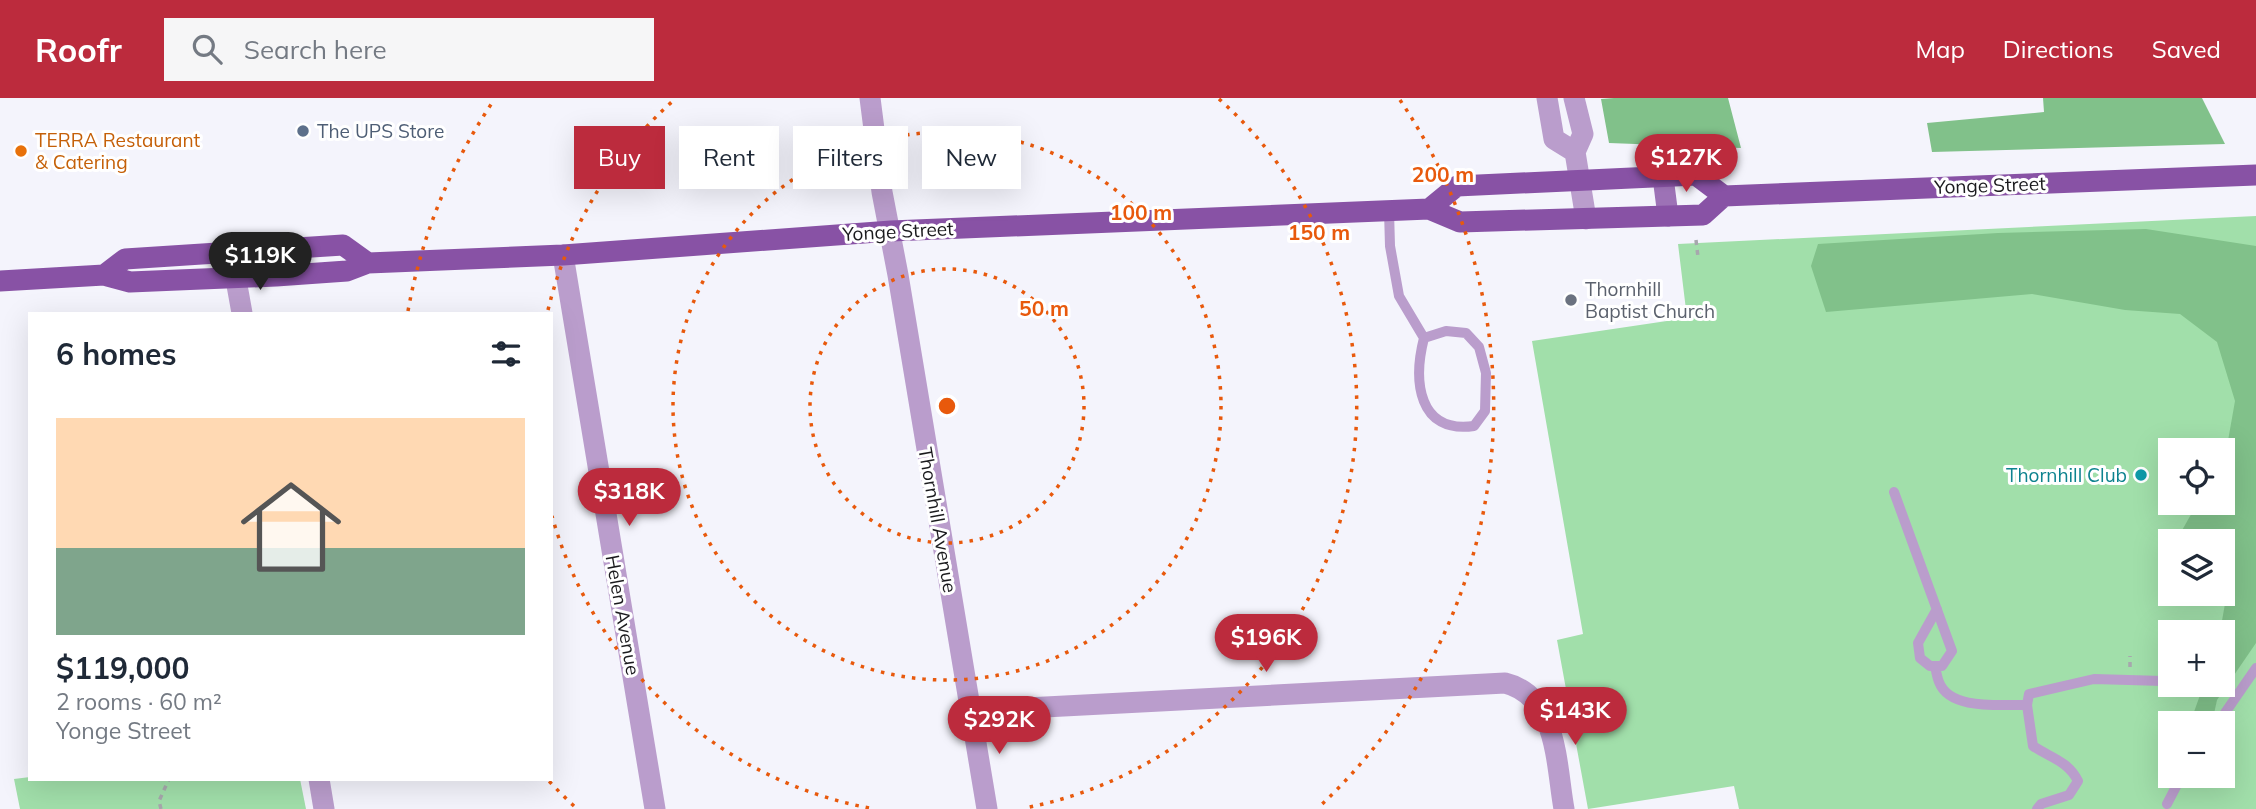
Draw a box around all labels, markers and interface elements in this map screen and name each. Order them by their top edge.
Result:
search box [164,18,654,81]
text: Roofr [35,29,122,70]
icon: search [188,30,226,68]
text: Search here [244,33,387,66]
text: Map [1915,34,1965,64]
text: Directions [2003,34,2114,64]
text: Saved [2152,34,2221,64]
place label: The UPS Store [317,119,444,143]
marker: The UPS Store [295,123,311,139]
chip: Buy [574,126,665,189]
chip: Rent [679,126,779,189]
chip: Filters [793,126,908,189]
chip: New [922,126,1021,189]
place label: TERRA Restaurant & Catering [35,128,201,174]
pin: $127K [1637,134,1735,194]
text: $127K [1651,142,1721,171]
marker: TERRA Restaurant & Catering [13,143,29,159]
text: 200 m [1412,161,1474,187]
street label: Yonge Street [1933,171,2046,199]
text: 100 m [1110,199,1172,225]
street label: Yonge Street [841,216,955,246]
text: 150 m [1288,219,1350,245]
pin: $119K [211,232,309,292]
text: $119K [225,240,295,269]
place label: Thornhill Baptist Church [1585,277,1715,323]
marker: Thornhill Baptist Church [1563,292,1579,308]
text: 50 m [1019,295,1069,321]
text: 6 homes [56,335,177,373]
icon: filters [487,335,525,373]
centre of rings [935,394,959,418]
map controls [2158,438,2235,788]
button: locate [2158,438,2235,515]
street label: Thornhill Avenue [913,445,963,595]
place label: Thornhill Club [2006,463,2127,487]
icon: home [228,464,354,590]
marker: Thornhill Club [2133,467,2149,483]
pin: $318K [580,468,678,528]
text: $318K [594,476,664,505]
button: layers [2158,529,2235,606]
street label: Helen Avenue [601,553,645,677]
pin: $196K [1217,614,1315,674]
button: + [2158,620,2235,697]
text: $196K [1231,622,1301,651]
text: $119,000 [56,649,189,687]
text: 2 rooms · 60 m² [56,687,222,716]
pin: $143K [1526,688,1624,747]
text: $143K [1540,695,1610,724]
pin: $292K [950,696,1048,756]
text: $292K [964,704,1034,733]
button: − [2158,711,2235,788]
text: Yonge Street [56,716,191,745]

